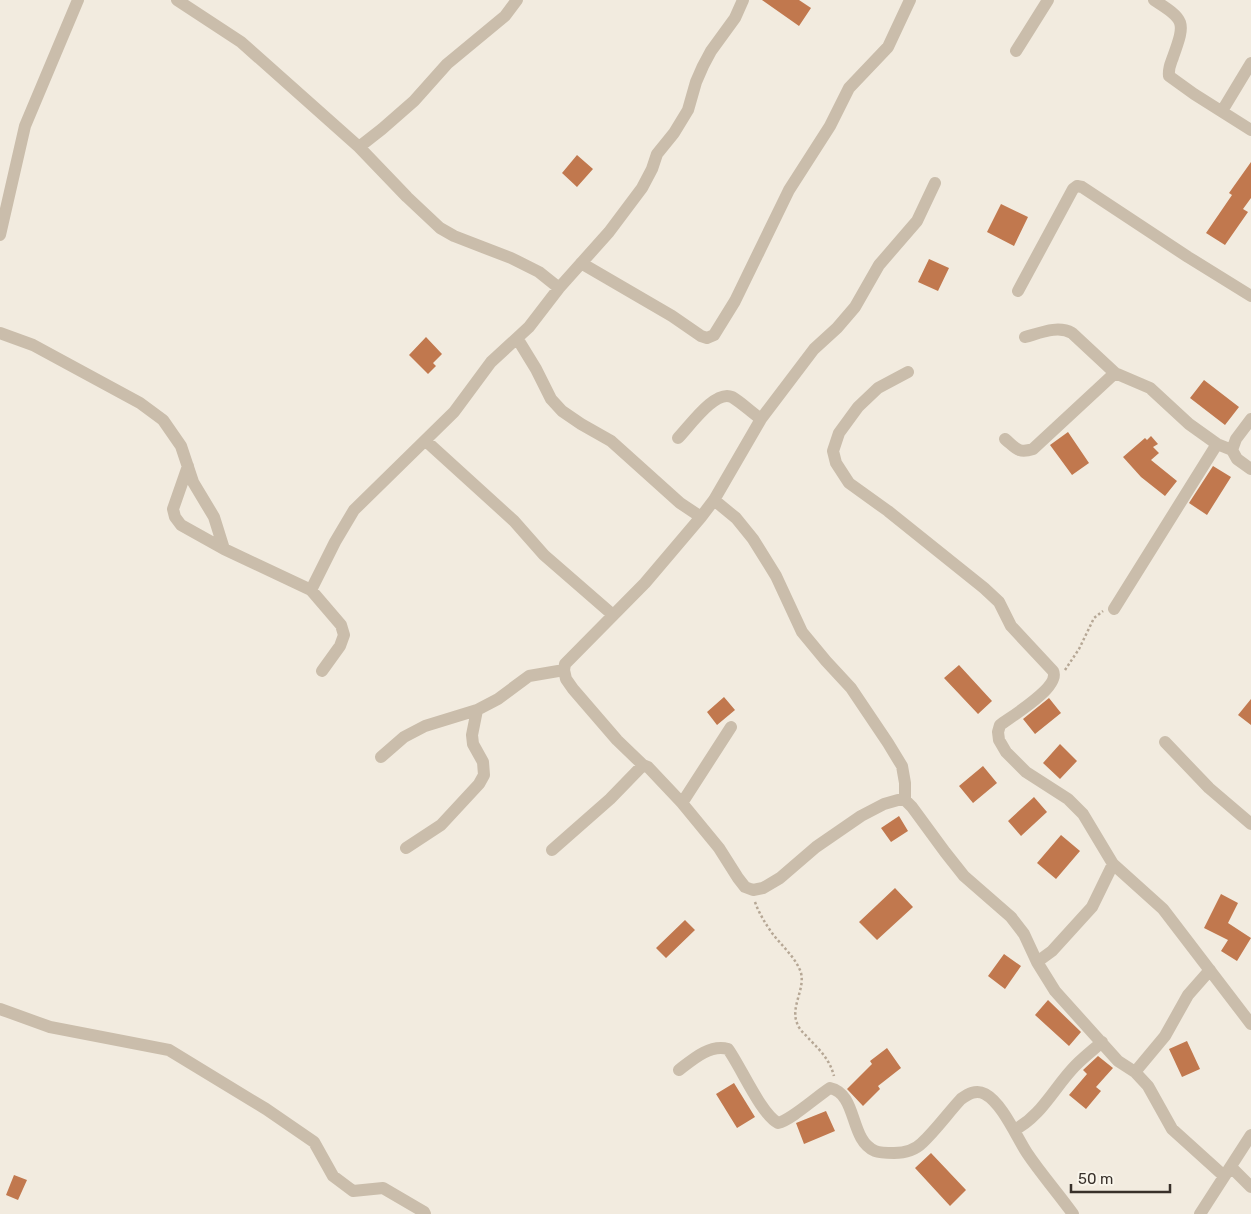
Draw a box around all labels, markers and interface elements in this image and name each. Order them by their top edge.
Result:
scale bar [1071,1162,1170,1194]
text: 50 m [1078,1170,1113,1188]

